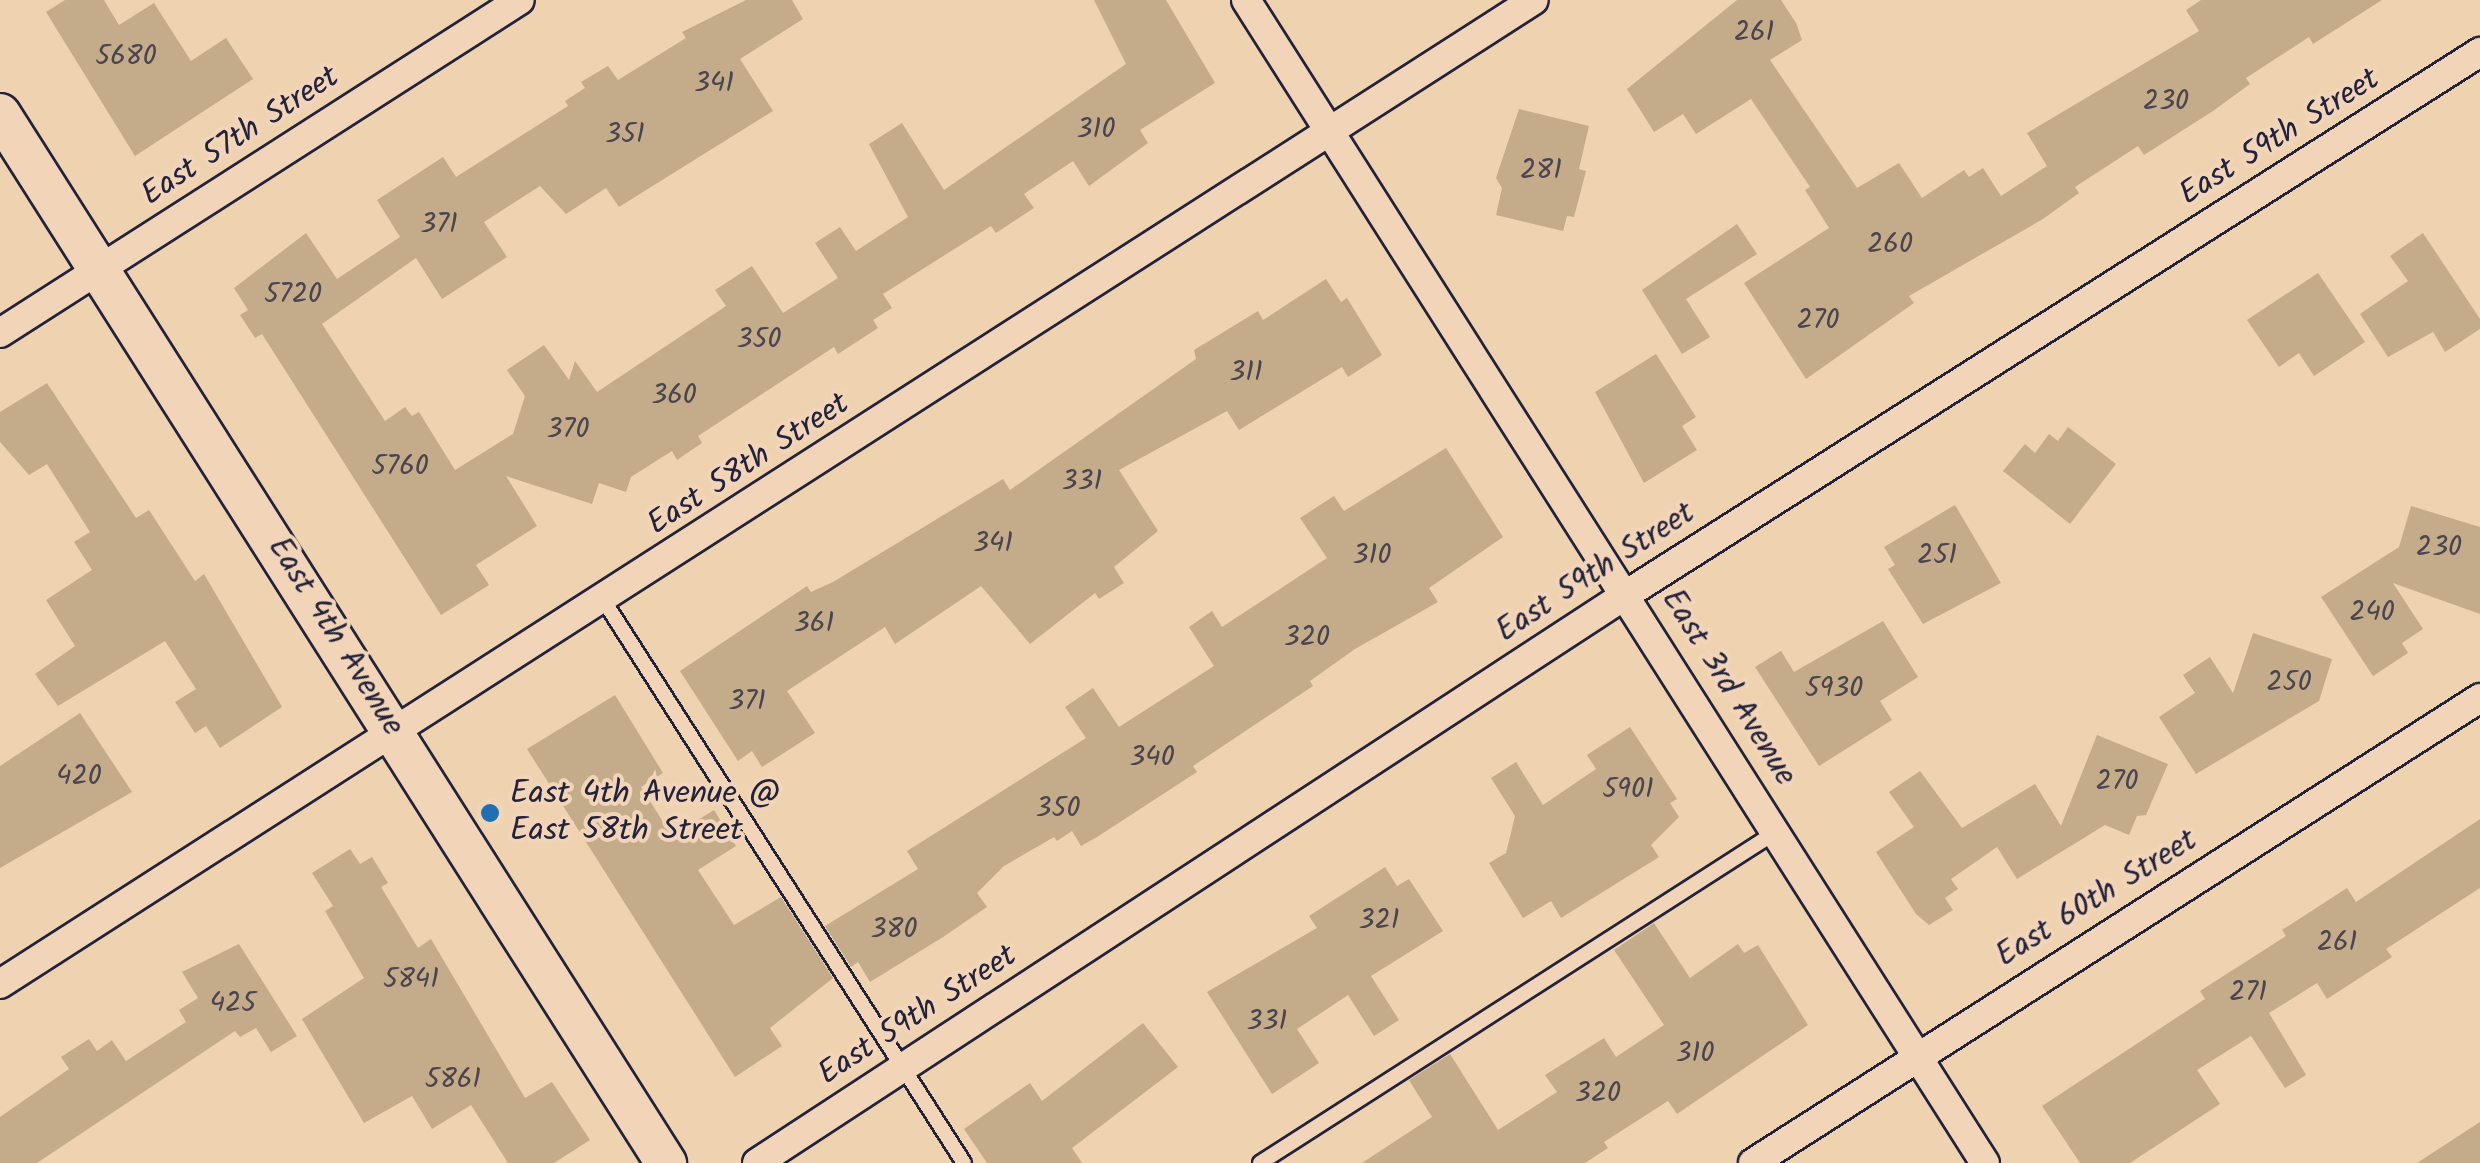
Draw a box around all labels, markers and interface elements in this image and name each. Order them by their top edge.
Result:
house number: 261 [1734,16,1774,50]
house number: 5680 [95,40,157,74]
street label: East 57th Street [135,59,347,215]
street label: East 59th Street [2173,61,2387,215]
house number: 341 [694,67,734,101]
house number: 230 [2143,85,2189,119]
house number: 310 [1077,113,1115,147]
house number: 351 [605,118,645,152]
house number: 281 [1520,154,1562,188]
house number: 371 [420,208,458,242]
house number: 260 [1867,228,1913,262]
house number: 5720 [264,278,322,312]
house number: 270 [1796,304,1840,338]
house number: 350 [736,323,782,357]
house number: 311 [1229,356,1263,390]
house number: 360 [651,379,697,413]
street label: East 58th Street [641,386,857,544]
house number: 370 [547,413,589,447]
house number: 5760 [371,450,429,484]
house number: 331 [1062,465,1102,499]
street label: East 59th Street [1490,495,1702,651]
house number: 341 [973,527,1013,561]
street label: East 4th Avenue [259,531,411,743]
house number: 230 [2416,531,2462,565]
house number: 310 [1353,539,1391,573]
house number: 251 [1917,539,1957,573]
street label: East 3rd Avenue [1652,583,1804,793]
house number: 240 [2349,596,2395,630]
house number: 361 [794,607,834,641]
house number: 320 [1284,621,1330,655]
house number: 250 [2266,666,2312,700]
house number: 5930 [1805,672,1863,706]
house number: 371 [728,685,766,719]
house number: 340 [1129,741,1175,775]
house number: 420 [56,760,102,794]
house number: 270 [2095,765,2139,799]
house number: 5901 [1602,773,1654,807]
place label: East 4th Avenue @ East 58th Street [510,776,780,851]
house number: 350 [1035,792,1081,826]
marker: East 4th Avenue @ East 58th Street [479,802,501,824]
street label: East 60th Street [1989,822,2205,976]
house number: 321 [1358,904,1400,938]
house number: 380 [871,913,917,947]
house number: 261 [2317,926,2357,960]
street label: East 59th Street [812,938,1024,1094]
house number: 5841 [383,963,439,997]
house number: 271 [2229,976,2267,1010]
house number: 425 [210,987,256,1021]
house number: 331 [1247,1005,1287,1039]
house number: 310 [1676,1037,1714,1071]
house number: 5861 [425,1063,481,1097]
house number: 320 [1575,1077,1621,1111]

